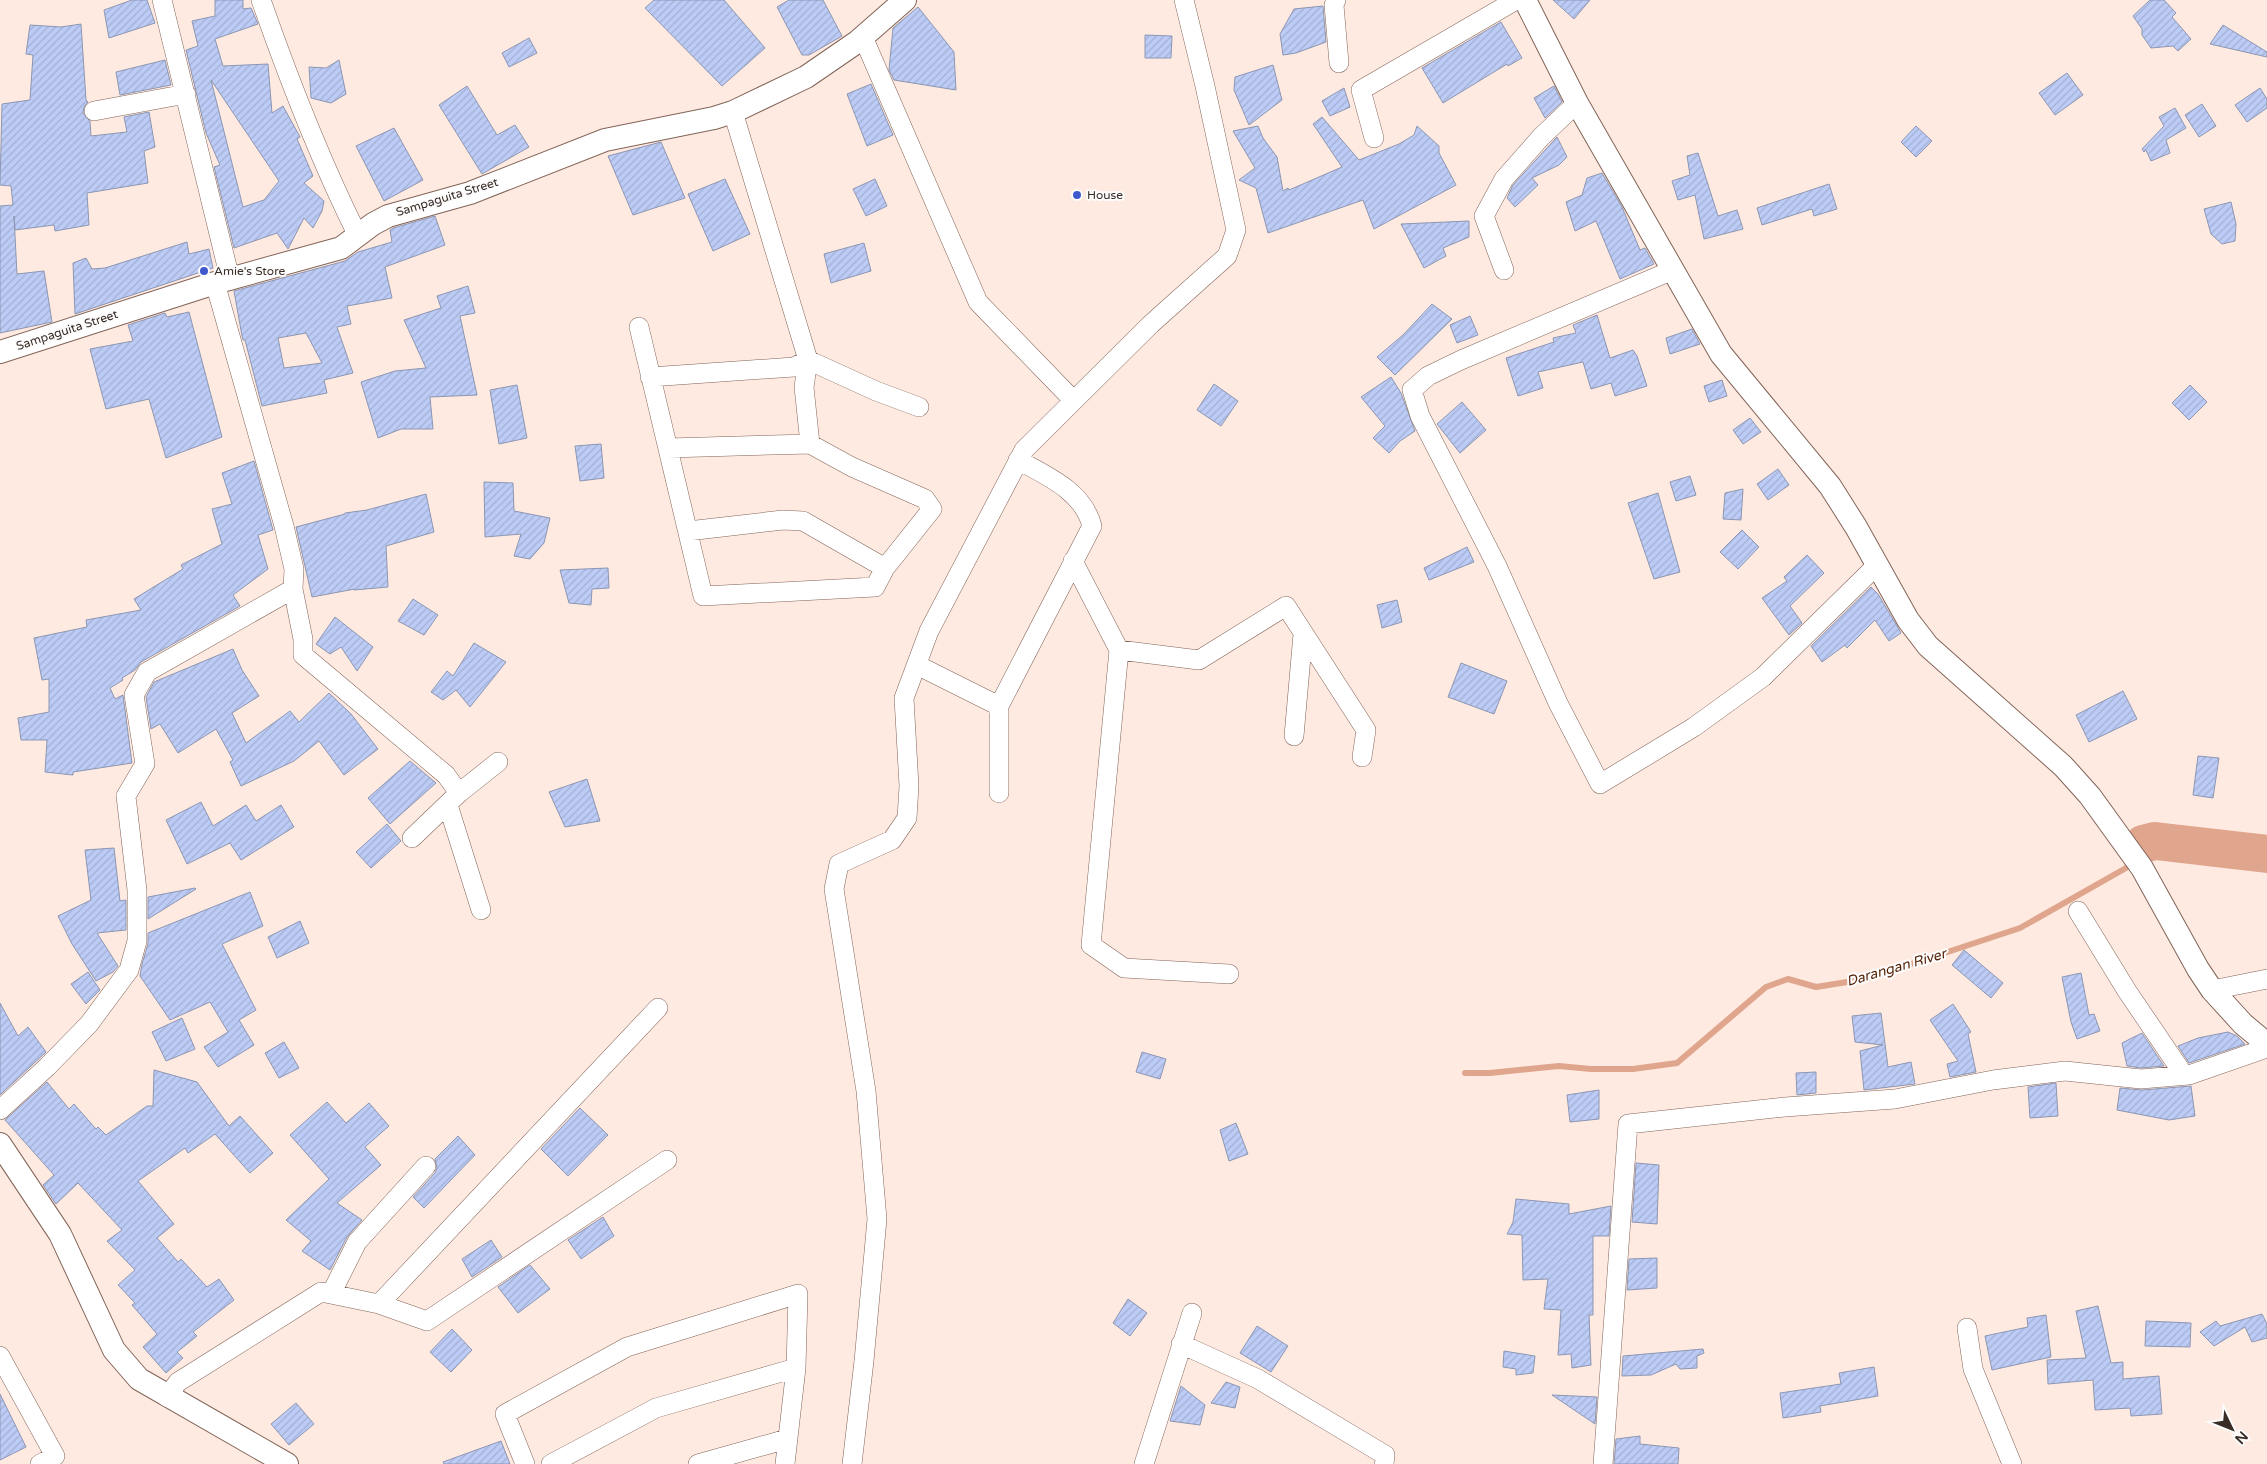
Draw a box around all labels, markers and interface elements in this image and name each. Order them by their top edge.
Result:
street label: Sampaguita Street [394,175,500,219]
place label: House [1087,188,1123,202]
marker: House [1071,189,1083,201]
place label: Amie's Store [214,264,286,278]
marker: Amie's Store [198,265,210,277]
street label: Sampaguita Street [14,307,120,353]
water label: Darangan River [1844,945,1950,990]
north arrow [2207,1404,2257,1454]
text: N [2231,1428,2251,1447]

